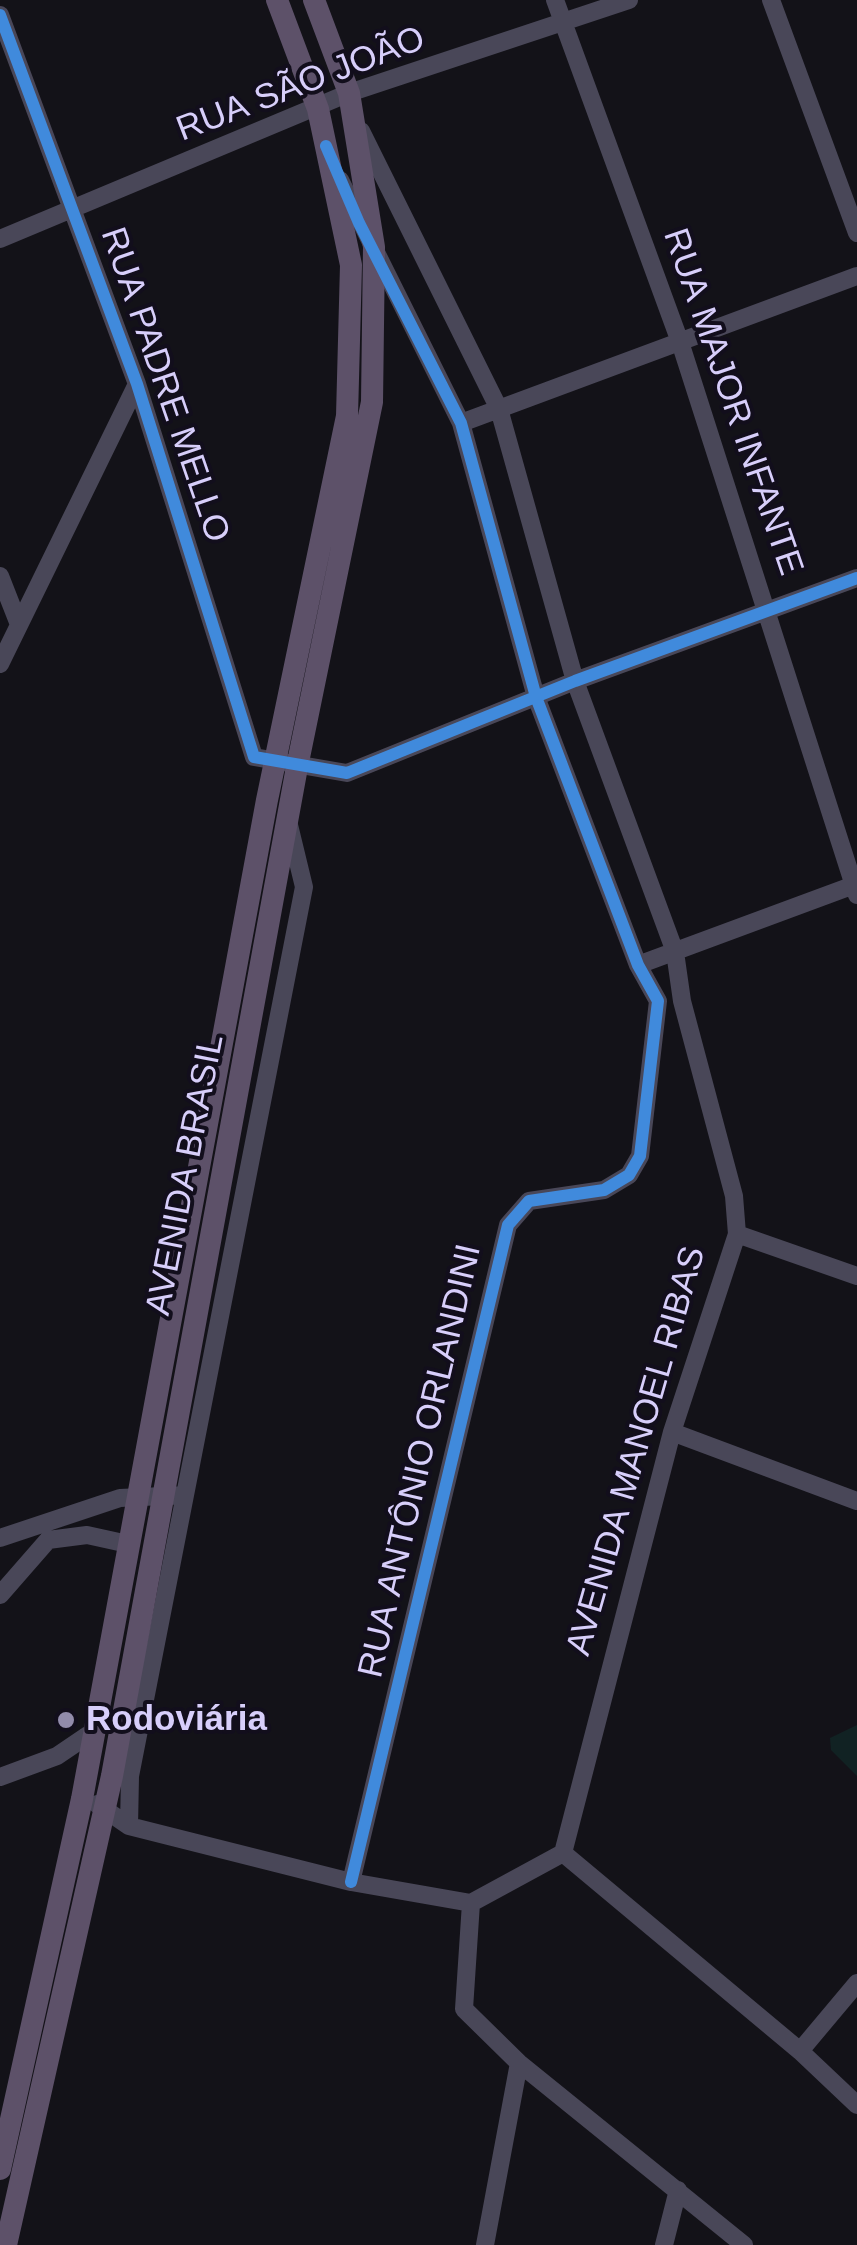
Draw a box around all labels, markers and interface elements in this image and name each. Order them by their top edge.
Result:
street label: RUA SÃO JOÃO [171,18,431,152]
street label: RUA PADRE MELLO [90,222,238,548]
street label: RUA MAJOR INFANTE [653,223,811,581]
street label: AVENIDA BRASIL [138,1031,234,1319]
street label: RUA ANTÔNIO ORLANDINI [351,1240,491,1682]
street label: AVENIDA MANOEL RIBAS [558,1242,716,1660]
place label: Rodoviária [86,1699,267,1741]
marker: Rodoviária [55,1709,77,1731]

